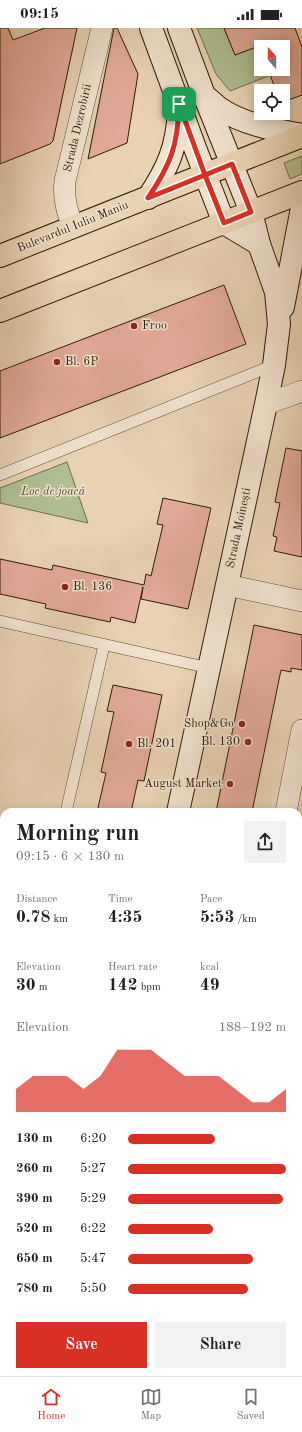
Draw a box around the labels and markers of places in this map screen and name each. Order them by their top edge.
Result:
pin [162,87,196,121]
place label: Froo [142,320,167,332]
marker: Froo [129,321,139,331]
place label: Bl. 6P [65,356,98,368]
marker: Bl. 6P [52,357,62,367]
place label: Bl. 136 [73,581,112,593]
marker: Bl. 136 [60,582,70,592]
place label: Shop&Go [184,718,234,730]
marker: Shop&Go [237,719,247,729]
place label: Bl. 130 [201,736,240,748]
marker: Bl. 130 [243,737,253,747]
place label: Bl. 201 [137,738,176,750]
marker: Bl. 201 [124,739,134,749]
place label: August Market [144,778,222,790]
marker: August Market [225,779,235,789]

